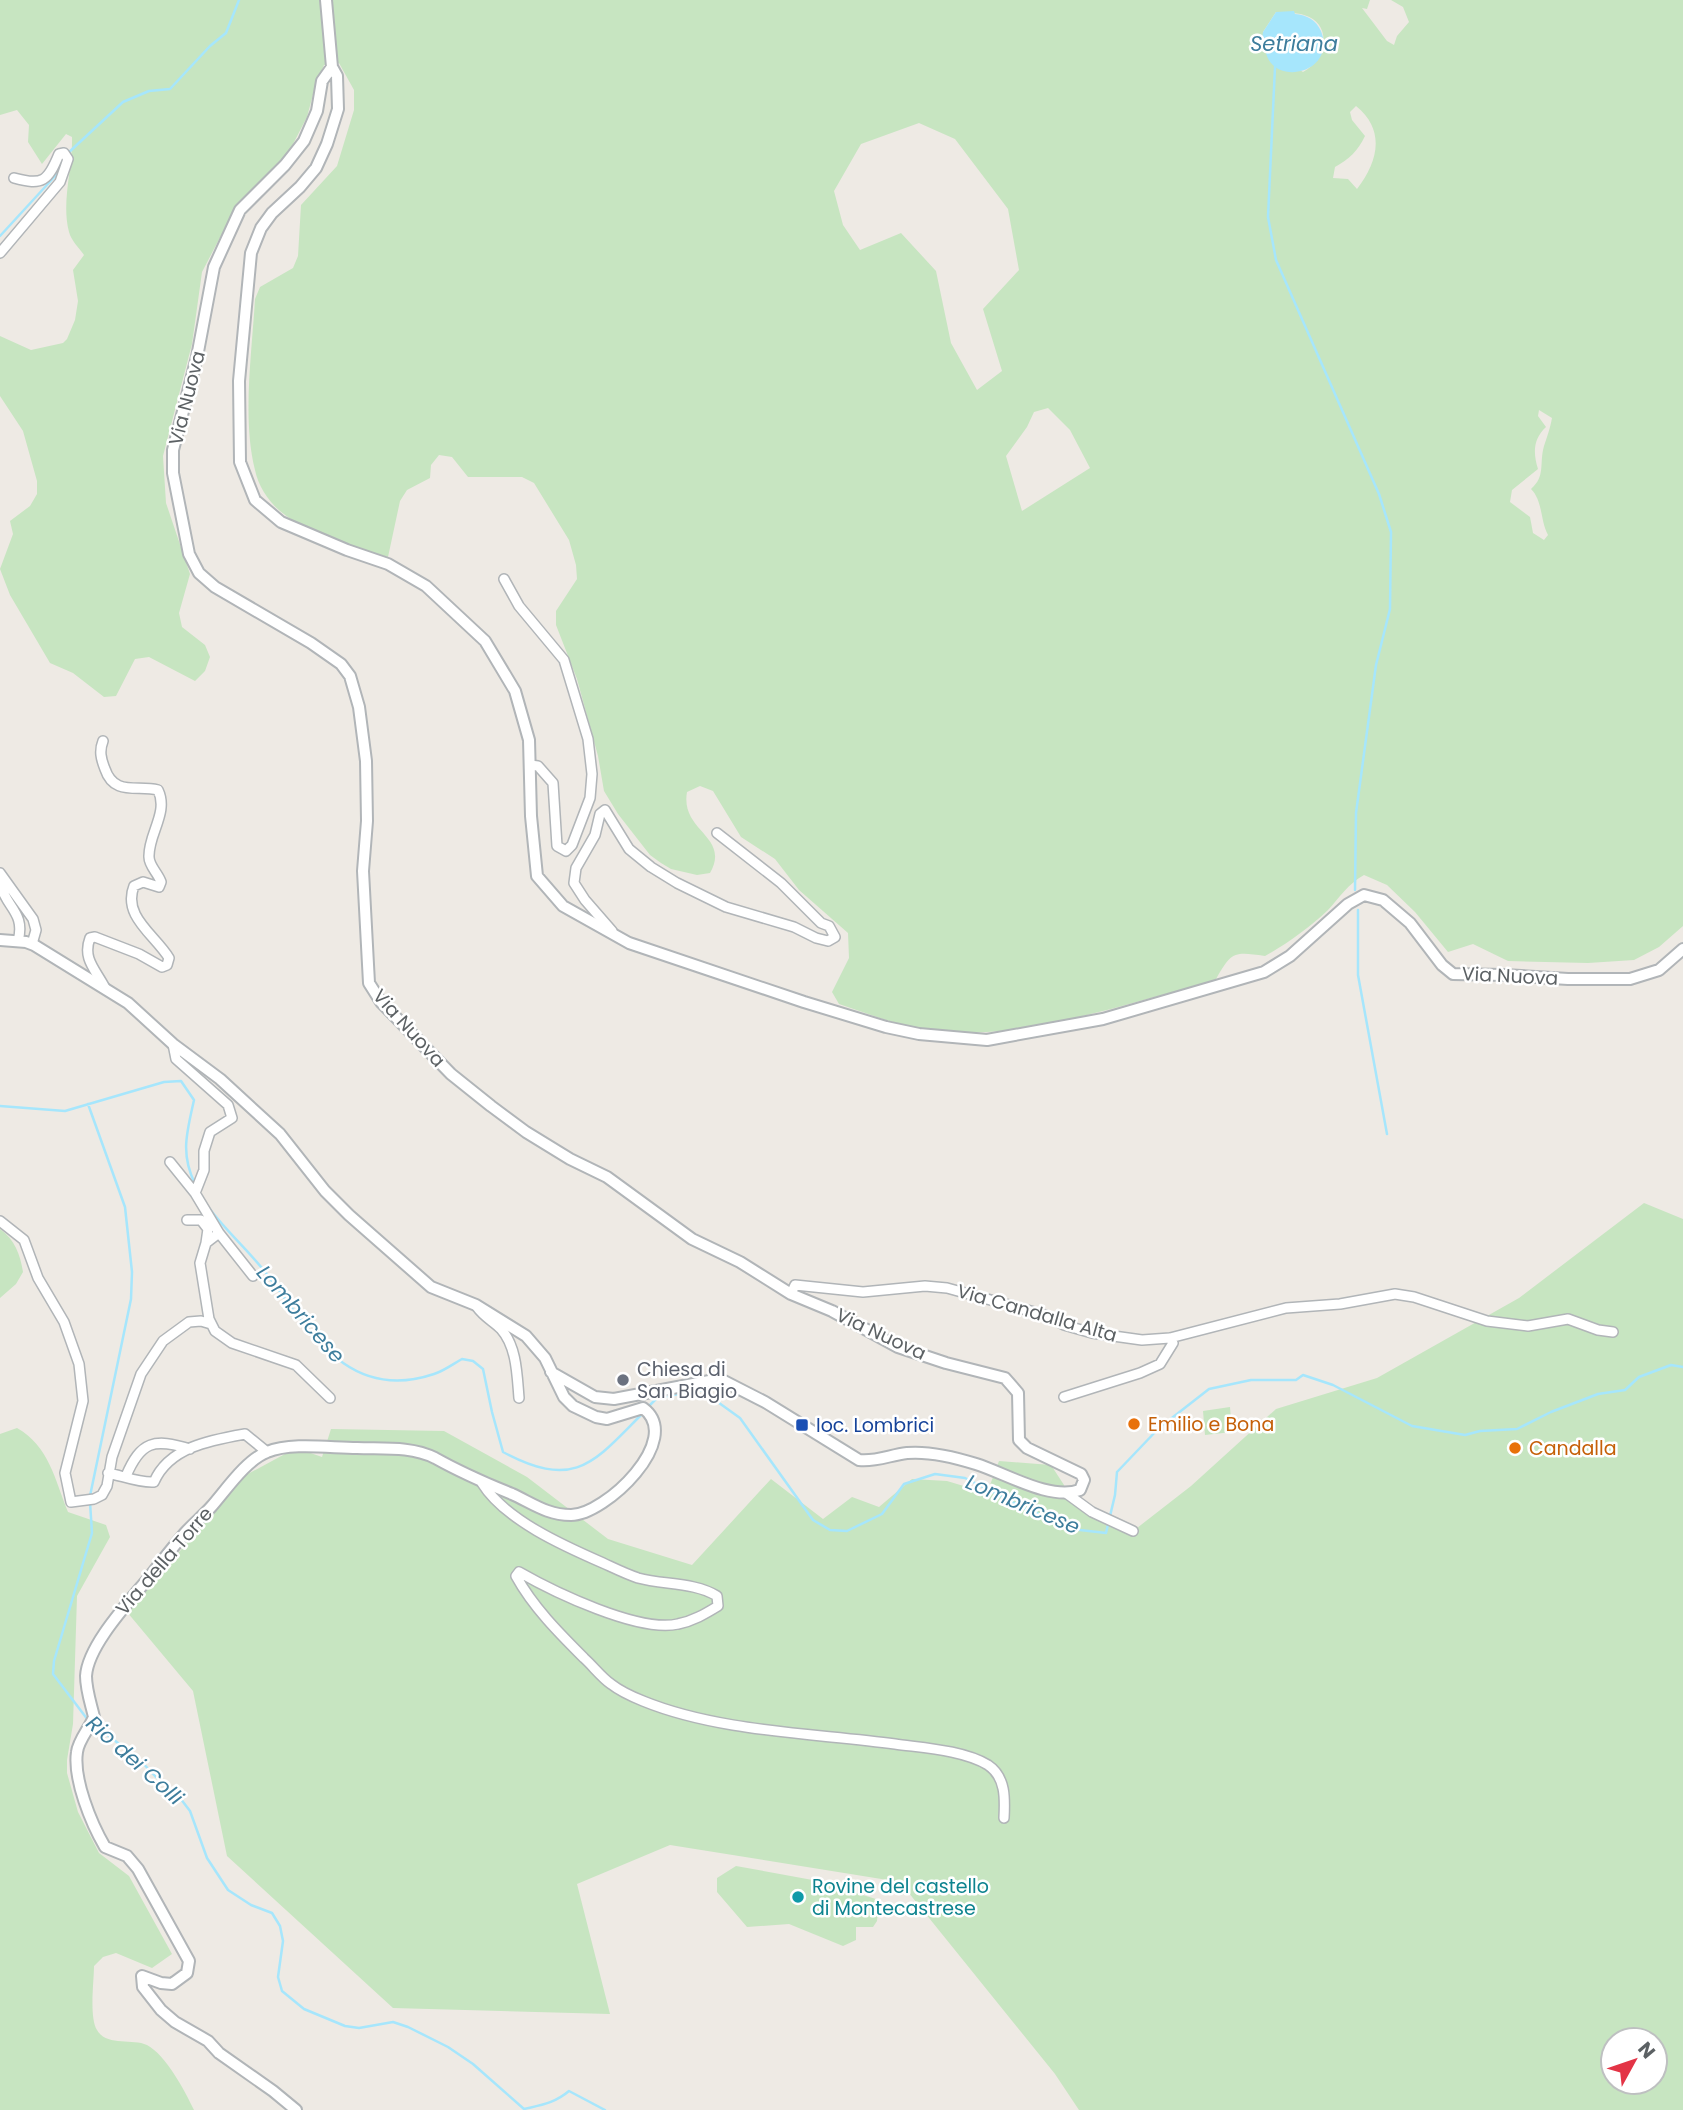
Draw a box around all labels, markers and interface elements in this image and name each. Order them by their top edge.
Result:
water label: Setriana [1250,29,1338,58]
street label: Via Nuova [162,348,212,448]
street label: Via Nuova [1461,960,1559,992]
street label: Via Nuova [367,983,451,1073]
water label: Lombricese [250,1259,352,1369]
street label: Via Candalla Alta [954,1277,1120,1349]
street label: Via Nuova [832,1301,930,1367]
place label: Chiesa di San Biagio [637,1356,737,1405]
marker: Chiesa di San Biagio [615,1372,631,1388]
place label: Emilio e Bona [1148,1411,1274,1438]
place label: Ioc. Lombrici [816,1412,934,1439]
marker: Emilio e Bona [1126,1416,1142,1432]
marker: Ioc. Lombrici [794,1417,810,1433]
place label: Candalla [1529,1435,1617,1462]
marker: Candalla [1507,1440,1523,1456]
water label: Lombricese [962,1467,1084,1541]
street label: Via della Torre [109,1501,219,1621]
water label: Rio dei Colli [80,1709,190,1812]
place label: Rovine del castello di Montecastrese [812,1873,989,1922]
marker: Rovine del castello di Montecastrese [790,1889,806,1905]
north arrow [1599,2026,1669,2096]
text: N [1632,2036,1662,2065]

